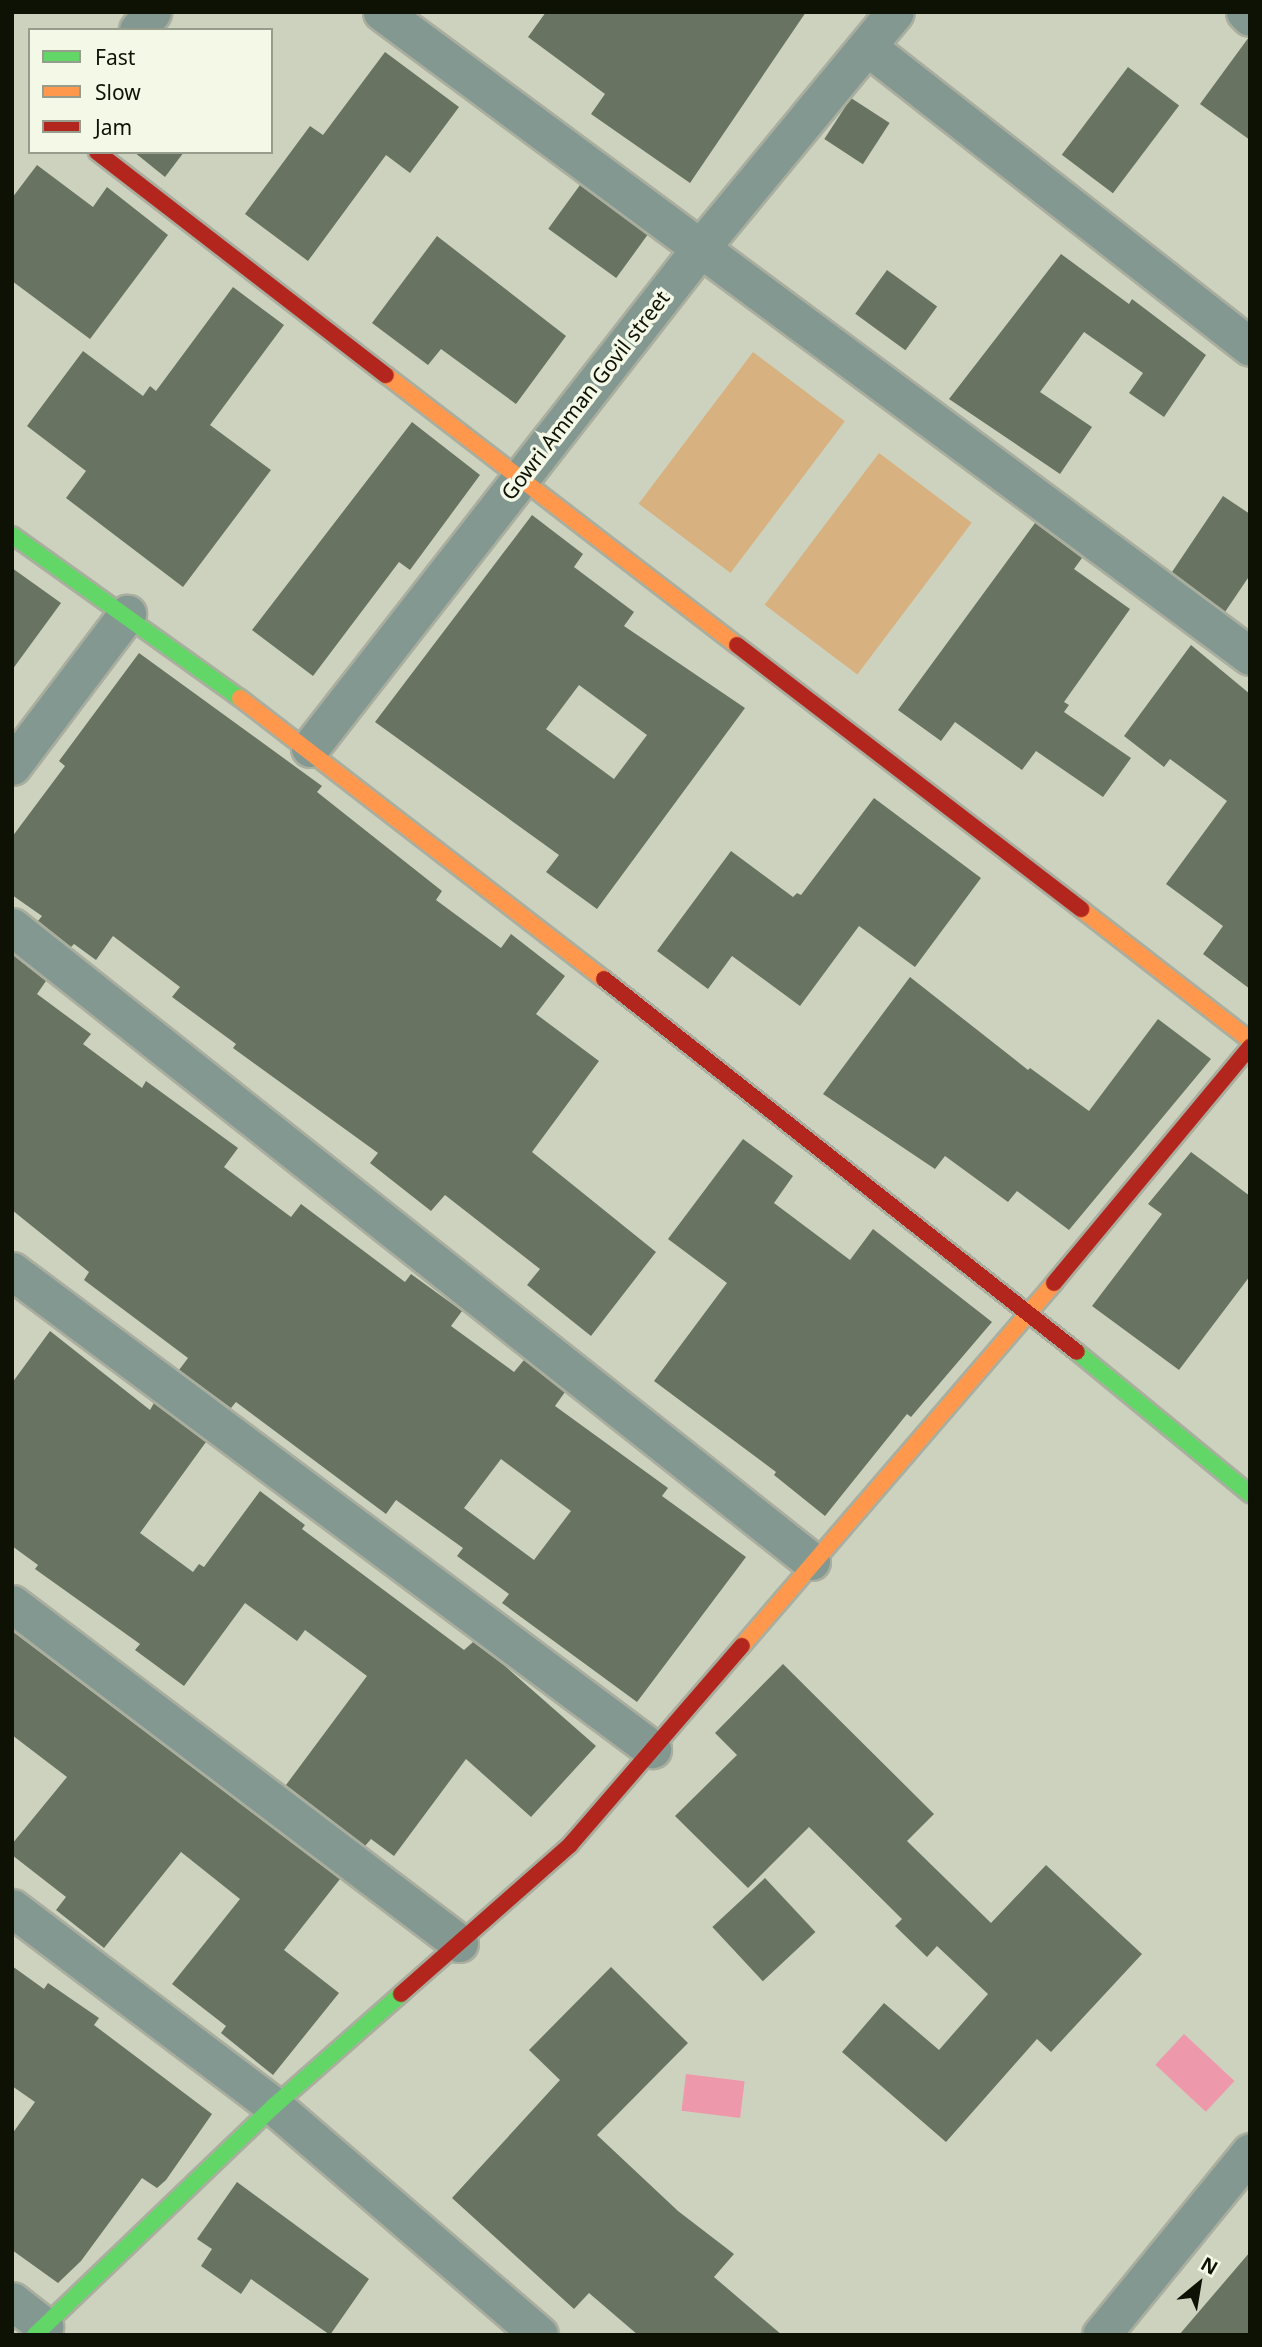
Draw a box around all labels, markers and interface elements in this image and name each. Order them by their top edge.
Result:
legend [28,28,273,154]
text: Fast [95,43,135,71]
text: Slow [95,78,141,106]
text: Jam [95,113,132,141]
street label: Gowri Amman Govil street [496,285,674,505]
north arrow [1164,2249,1234,2319]
text: N [1196,2251,1223,2281]

